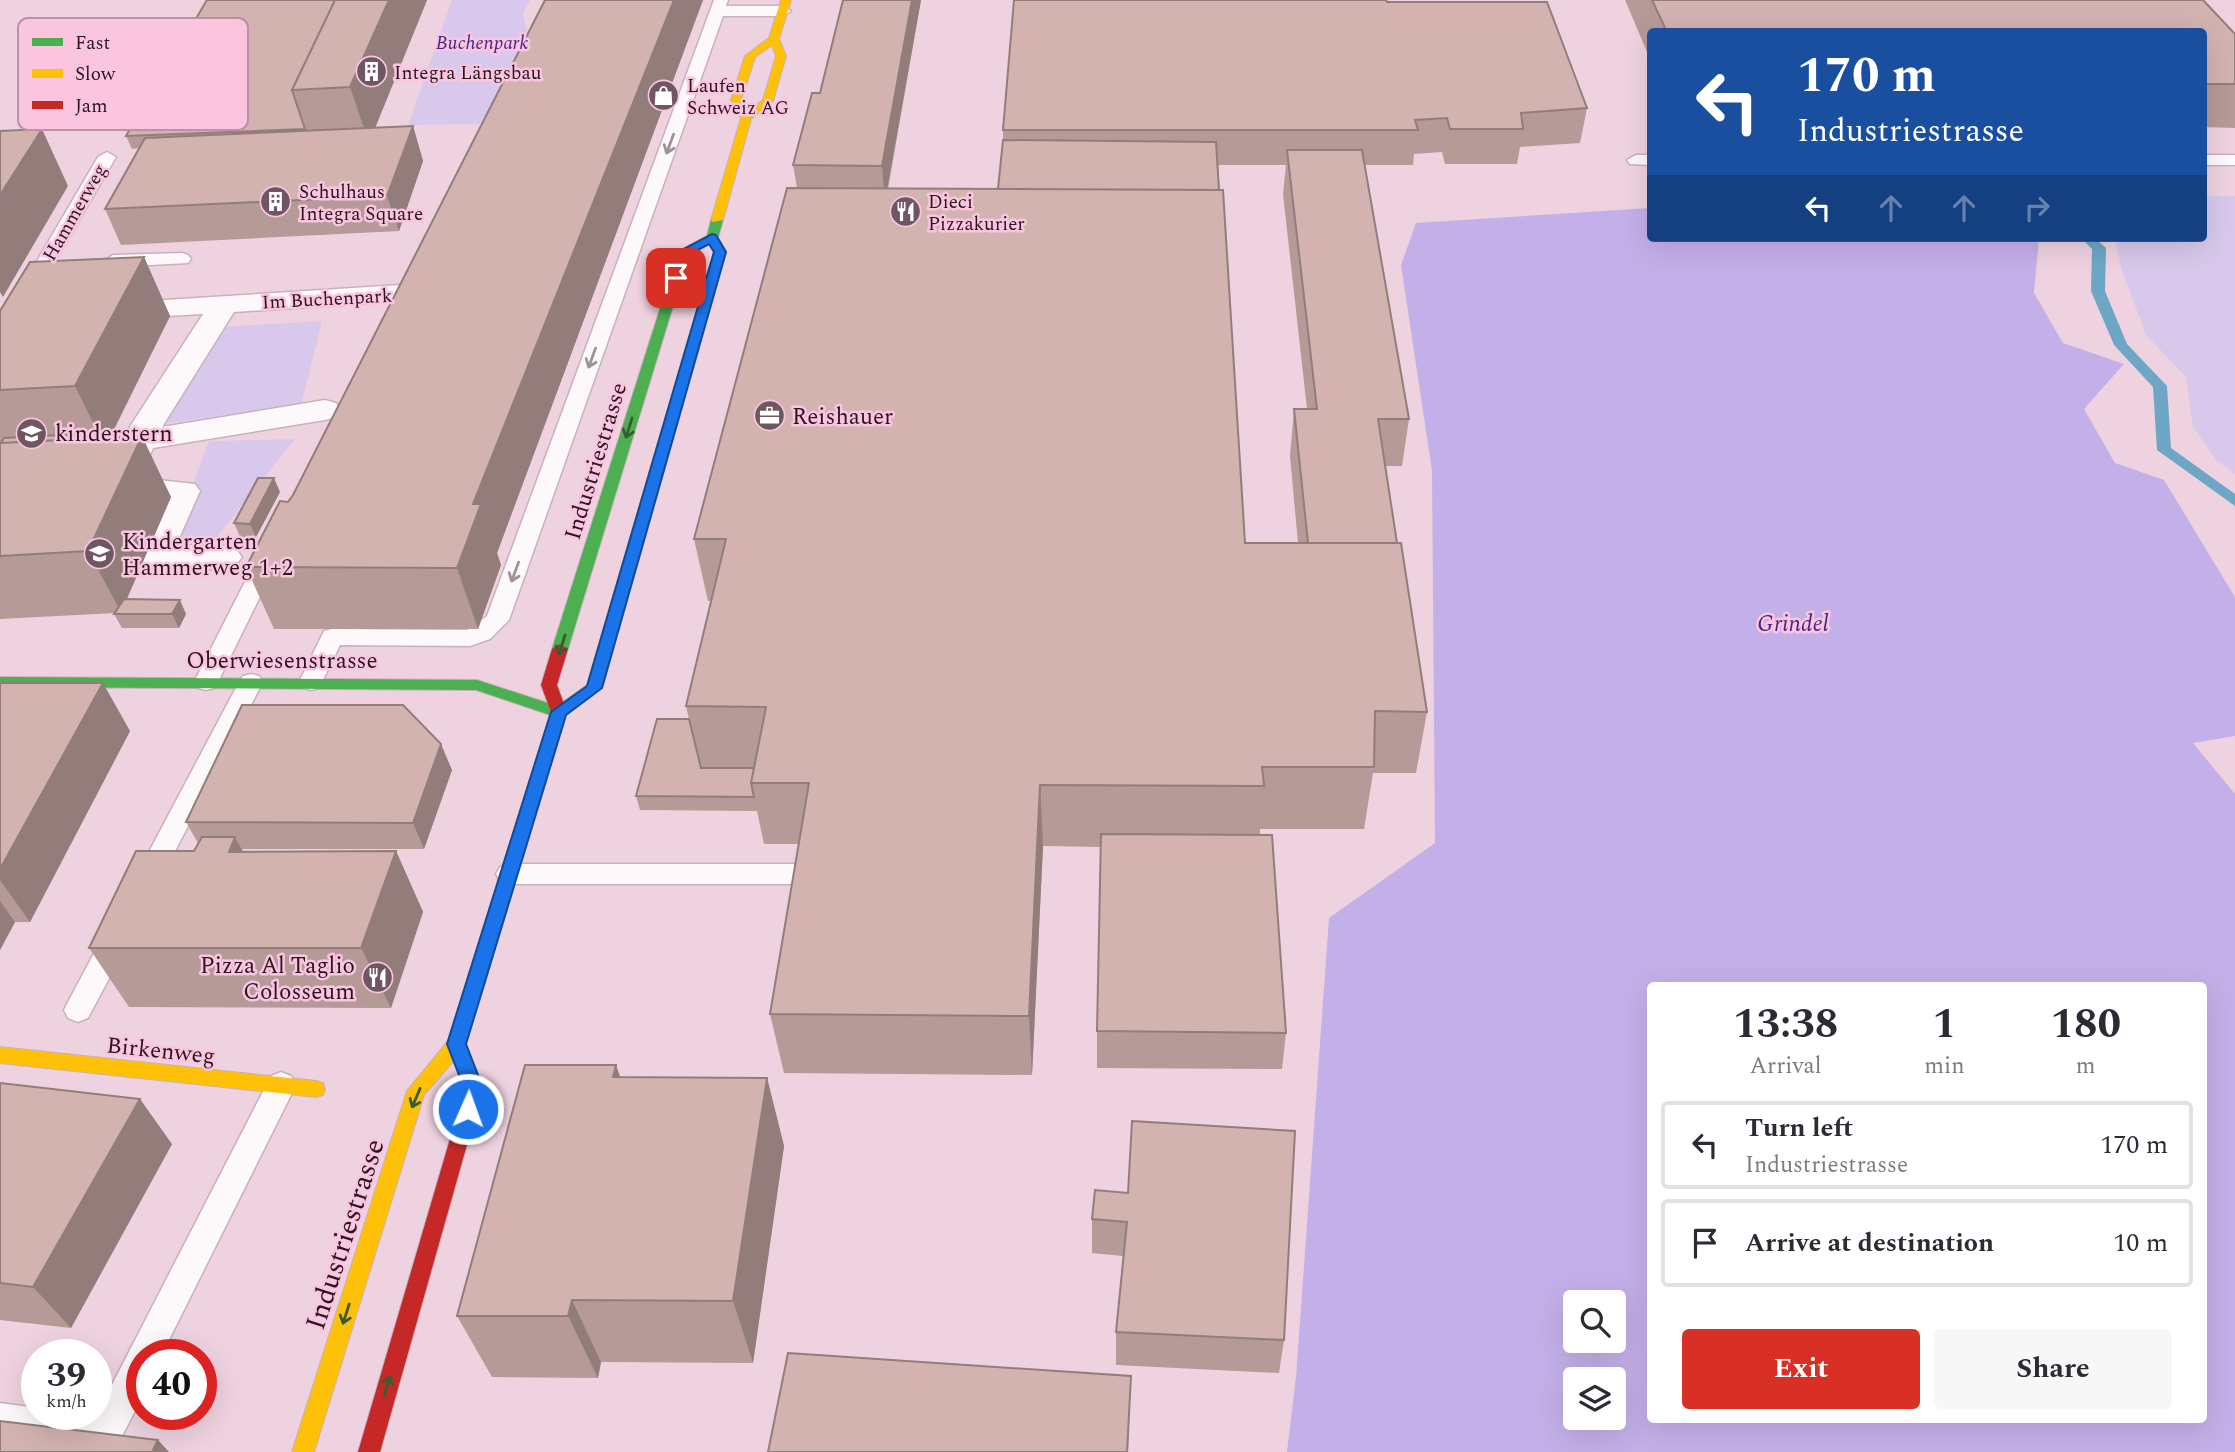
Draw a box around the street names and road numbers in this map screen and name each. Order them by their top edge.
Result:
street label: Hammerweg [36,159,115,267]
street label: Im Buchenpark [261,282,393,317]
street label: Industriestrasse [556,378,637,545]
street label: Oberwiesenstrasse [186,644,378,679]
street label: Birkenweg [105,1028,217,1075]
street label: Industriestrasse [294,1133,397,1336]

